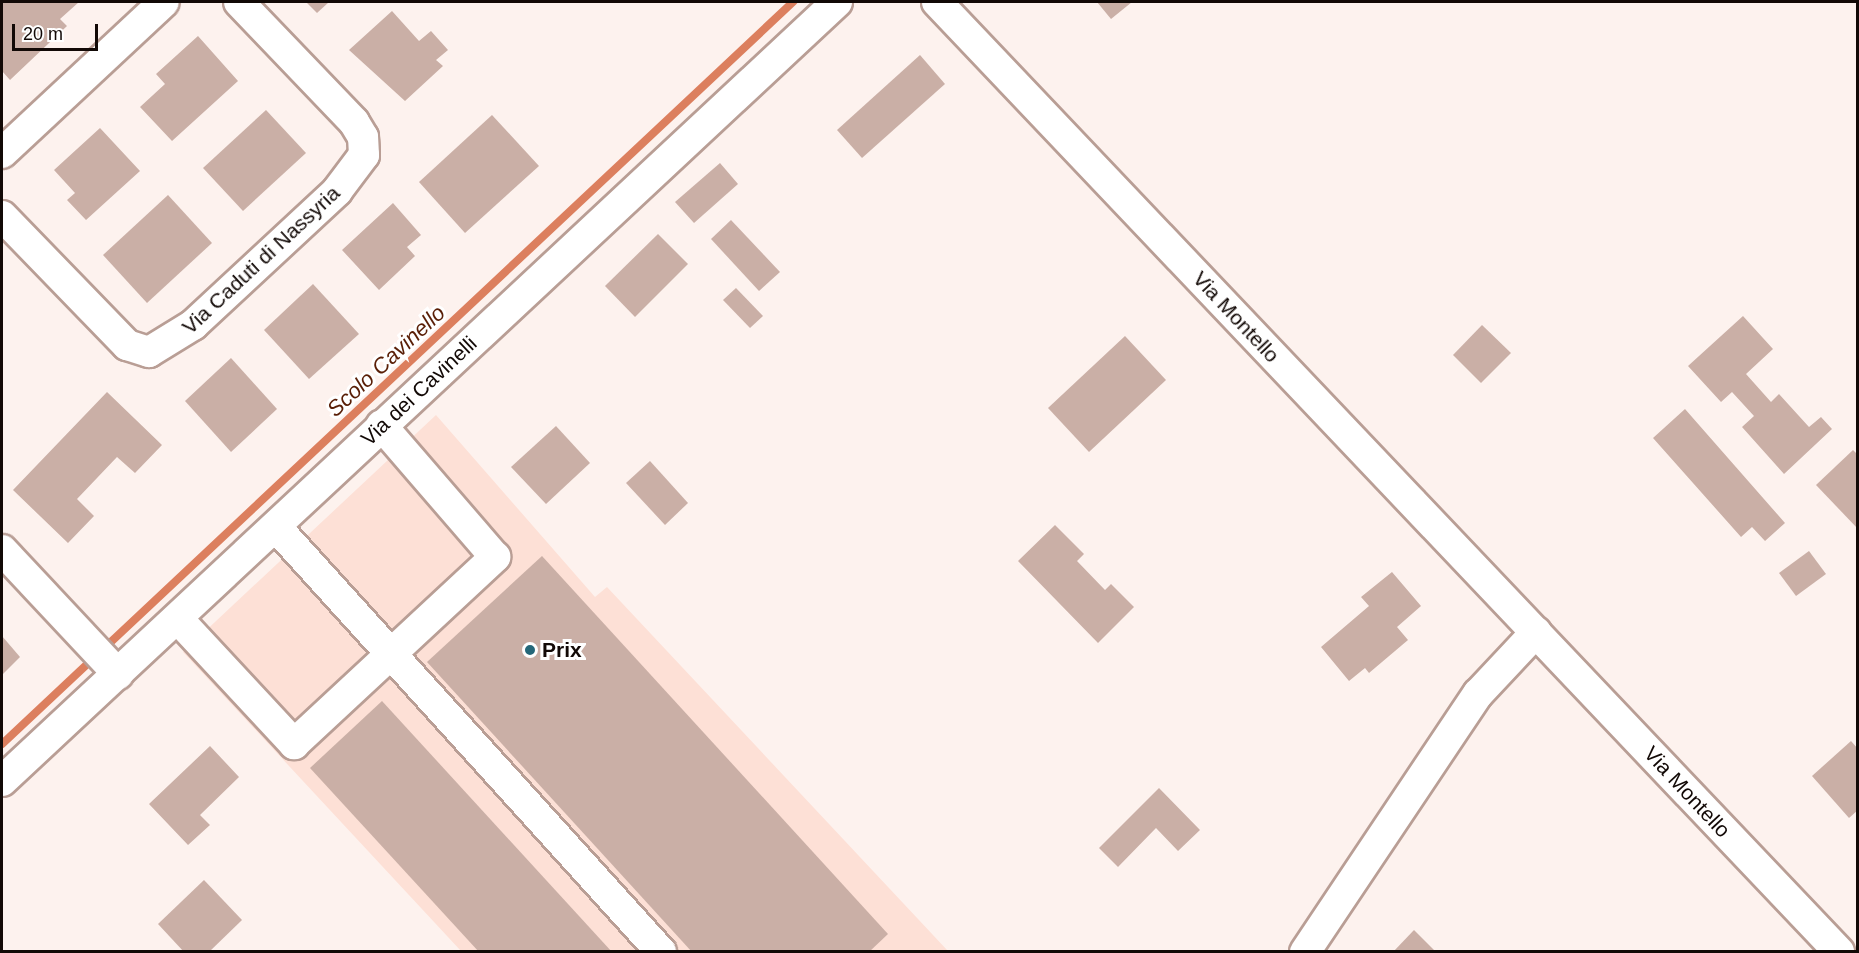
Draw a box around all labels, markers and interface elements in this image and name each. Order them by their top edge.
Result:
scale bar [15,12,100,50]
text: 20 m [23,24,63,44]
street label: Via Caduti di Nassyria [177,180,345,340]
street label: Via Montello [1188,266,1284,368]
water label: Scolo Cavinello [322,300,450,422]
street label: Via dei Cavinelli [356,331,482,451]
place label: Prix [542,637,582,663]
marker: Prix [523,643,537,657]
street label: Via Montello [1639,741,1735,843]

